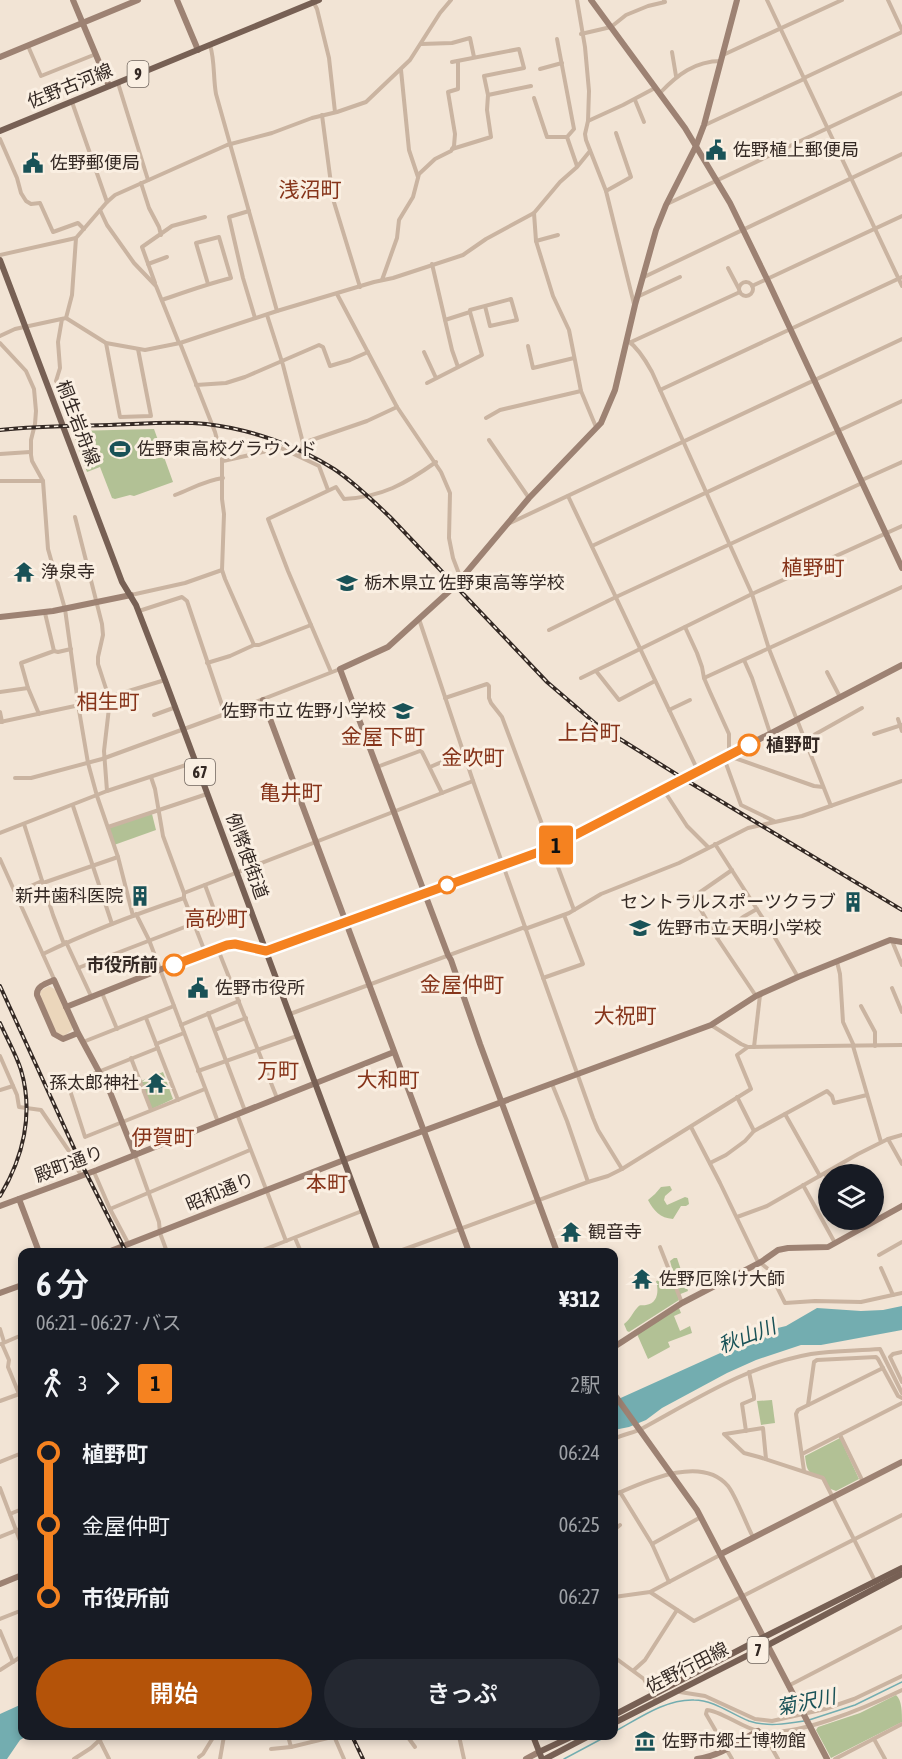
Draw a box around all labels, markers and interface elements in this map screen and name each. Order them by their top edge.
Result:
street label: 佐野古河線 [24,59,115,112]
road number: 9 [128,61,148,87]
public building icon: 佐野植上郵便局 [704,138,728,162]
place label: 佐野植上郵便局 [733,139,859,160]
public building icon: 佐野郵便局 [21,151,45,175]
place label: 佐野郵便局 [50,152,140,173]
district label: 浅沼町 [279,177,342,201]
street label: 桐生岩舟線 [53,377,104,469]
sports icon: 佐野東高校グラウンド [108,437,132,461]
place label: 佐野東高校グラウンド [137,438,317,459]
district label: 植野町 [782,555,845,579]
temple icon: 浄泉寺 [12,560,36,584]
place label: 浄泉寺 [41,561,95,582]
school or university icon: 栃木県立 佐野東高等学校 [335,571,359,595]
place label: 栃木県立 佐野東高等学校 [364,572,564,593]
district label: 相生町 [77,689,140,713]
school or university icon: 佐野市立 佐野小学校 [391,699,415,723]
place label: 佐野市立 佐野小学校 [222,700,386,721]
district label: 上台町 [558,720,621,744]
district label: 金屋下町 [341,724,425,748]
marker: 植野町 [738,734,760,756]
place label: 植野町 [766,734,820,755]
district label: 金吹町 [442,745,505,769]
road number: 67 [185,759,215,785]
district label: 亀井町 [260,780,323,804]
street label: 例幣使街道 [222,810,273,902]
line badge: 1 [536,826,576,864]
text: 1 [551,833,561,857]
unlabelled marker [438,876,456,894]
building icon: 新井歯科医院 [128,884,152,908]
place label: 新井歯科医院 [15,885,123,906]
building icon: セントラルスポーツクラブ [841,890,865,914]
place label: セントラルスポーツクラブ [620,891,836,912]
district label: 高砂町 [185,906,248,930]
school or university icon: 佐野市立 天明小学校 [628,916,652,940]
place label: 佐野市立 天明小学校 [657,917,821,938]
place label: 市役所前 [86,954,158,975]
marker: 市役所前 [163,954,185,976]
district label: 金屋仲町 [420,972,504,996]
public building icon: 佐野市役所 [186,976,210,1000]
place label: 佐野市役所 [215,977,305,998]
district label: 大祝町 [594,1003,657,1027]
district label: 万町 [257,1058,299,1082]
district label: 大和町 [357,1067,420,1091]
temple icon: 孫太郎神社 [144,1071,168,1095]
place label: 孫太郎神社 [49,1072,139,1093]
district label: 伊賀町 [132,1125,195,1149]
street label: 殿町通り [31,1141,106,1186]
map controls [818,1164,884,1230]
button: layers [818,1164,884,1230]
street label: 昭和通り [183,1168,257,1215]
district label: 本町 [306,1171,348,1195]
temple icon: 観音寺 [559,1220,583,1244]
place label: 観音寺 [588,1221,642,1242]
text: 6 分 [36,1265,89,1303]
temple icon: 佐野厄除け大師 [630,1267,654,1291]
place label: 佐野厄除け大師 [659,1268,785,1289]
text: ¥312 [559,1286,600,1312]
text: 06:21 – 06:27 · バス [36,1311,182,1334]
water label: 秋山川 [715,1313,781,1357]
icon: walk [36,1367,69,1400]
icon: forward [96,1367,129,1400]
text: 1 [150,1371,160,1395]
text: 3 [78,1372,87,1395]
text: 2駅 [571,1373,600,1396]
text: 植野町 [82,1441,148,1467]
text: 06:24 [559,1441,600,1464]
text: 金屋仲町 [82,1513,170,1539]
text: 06:25 [559,1513,600,1536]
text: 市役所前 [82,1585,170,1611]
text: 06:27 [559,1585,600,1608]
road number: 7 [748,1637,768,1663]
street label: 佐野行田線 [642,1638,732,1697]
button: 開始 [36,1659,312,1728]
button: きっぷ [324,1659,600,1728]
water label: 菊沢川 [774,1684,840,1719]
museum icon: 佐野市郷土博物館 [633,1729,657,1753]
place label: 佐野市郷土博物館 [662,1730,806,1751]

